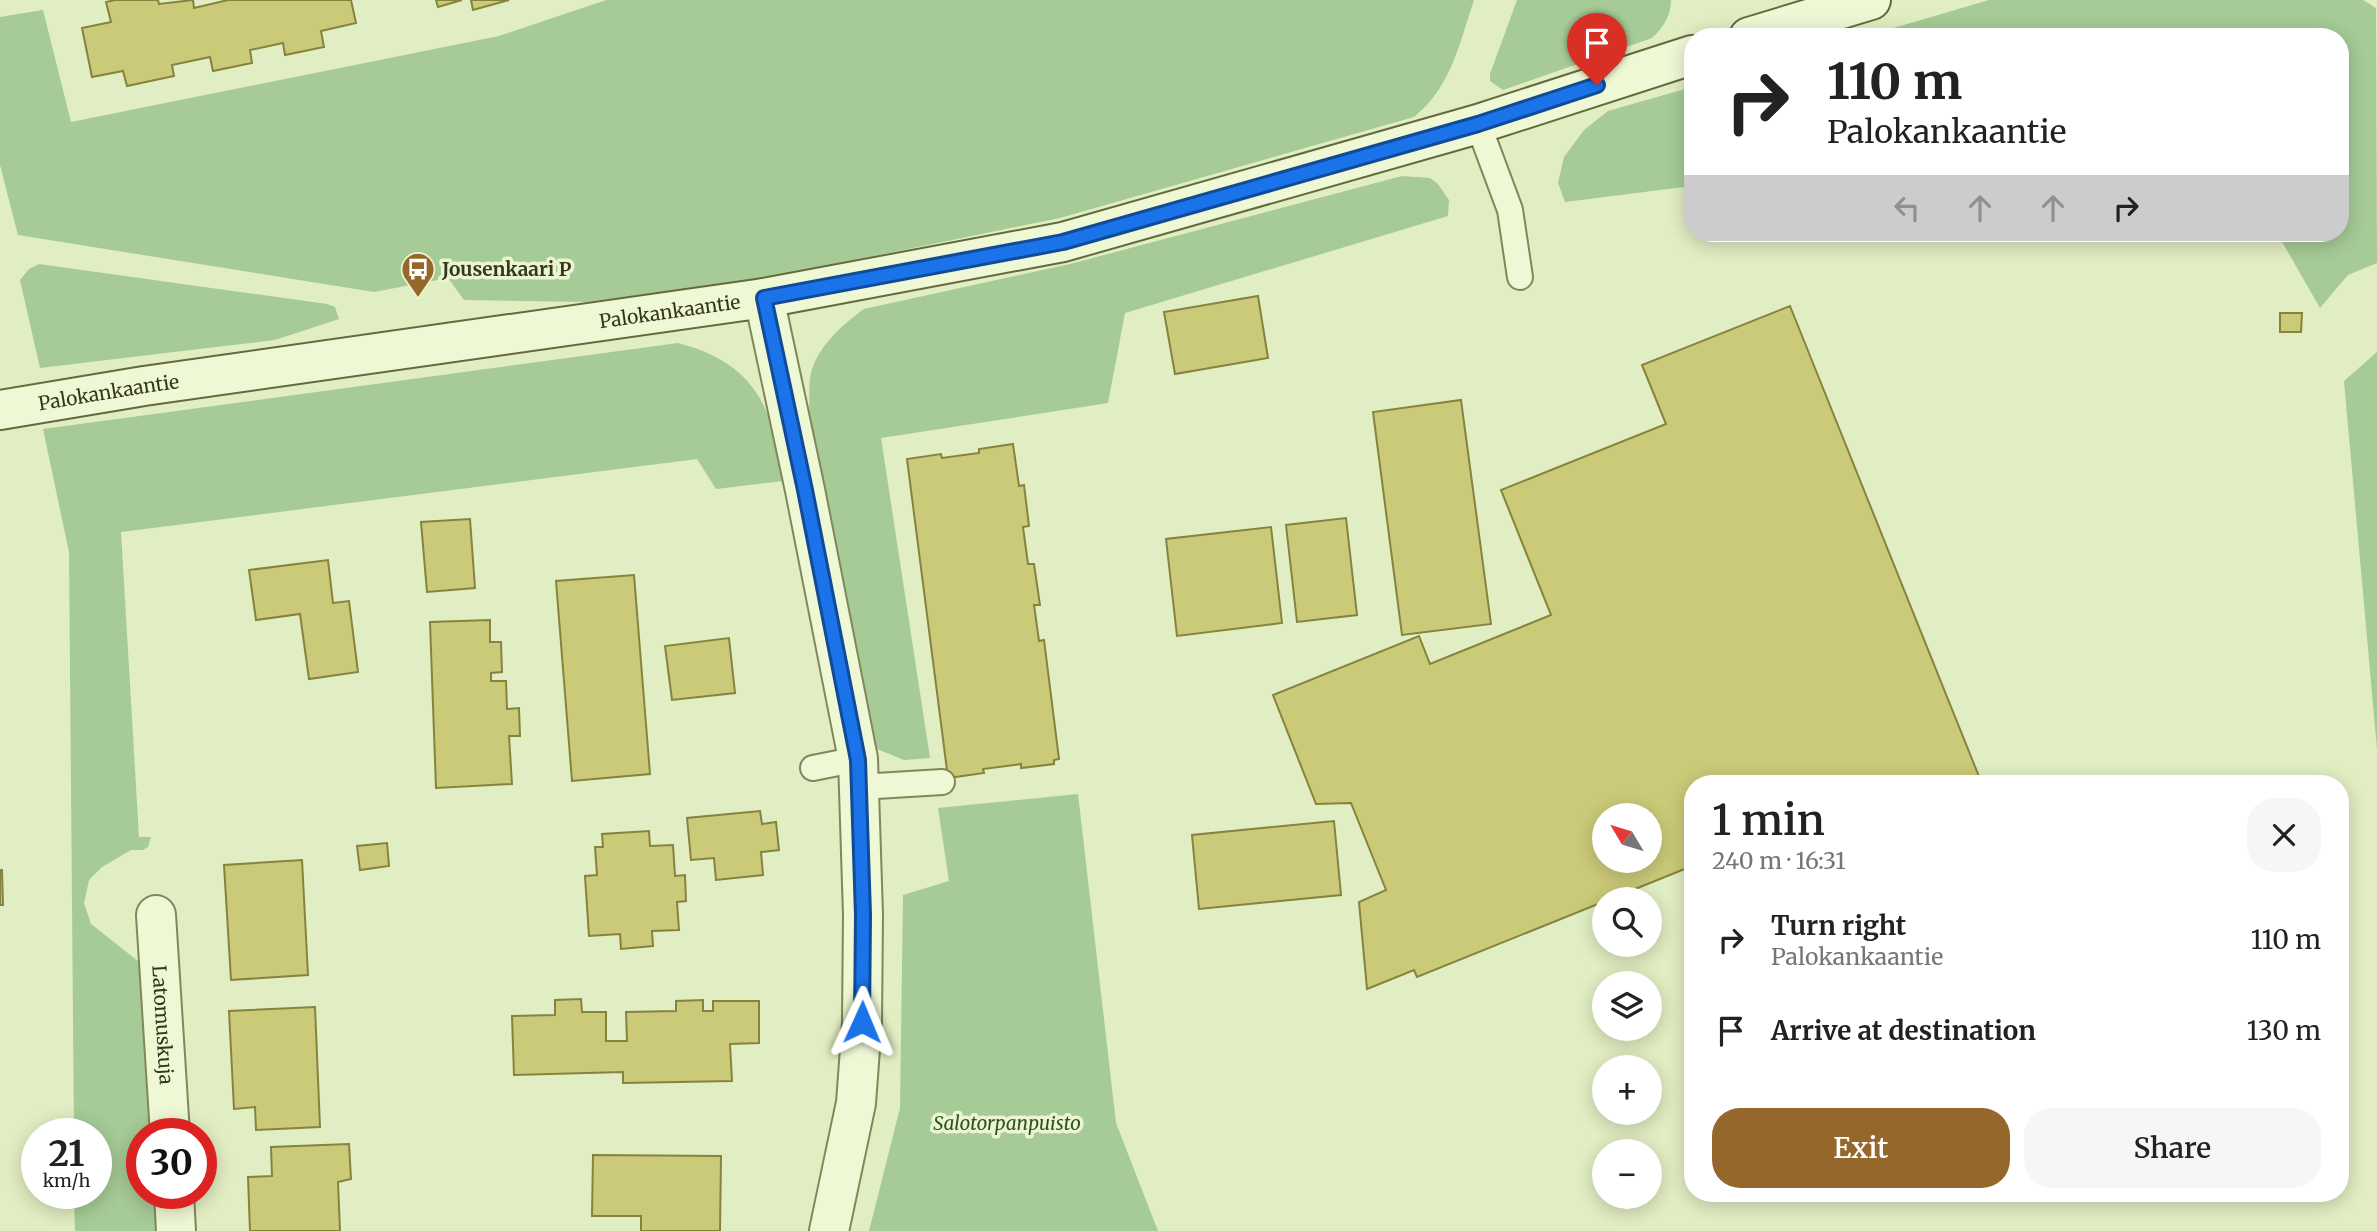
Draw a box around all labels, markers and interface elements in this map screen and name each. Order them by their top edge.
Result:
pin [1567,13,1627,85]
icon: arrive [1578,24,1616,62]
text: 110 m [1827,51,1962,112]
icon: right [1712,56,1803,147]
text: Palokankaantie [1827,112,2066,152]
icon: left [1888,189,1926,227]
icon: ahead [1961,189,1999,227]
icon: ahead [2034,189,2072,227]
icon: right [2107,189,2145,227]
bus stop icon: Jousenkaari P [399,250,437,299]
place label: Jousenkaari P [441,257,572,281]
street label: Palokankaantie [598,289,742,333]
street label: Palokankaantie [36,369,181,415]
text: 1 min [1712,794,1825,846]
button: close [2247,798,2321,872]
north arrow [1592,803,1662,873]
map controls [1592,803,1662,1209]
text: 240 m · 16:31 [1712,846,1846,875]
button: search [1592,887,1662,957]
text: Turn right [1771,909,1906,942]
icon: right [1712,921,1750,959]
text: 110 m [2251,923,2321,956]
text: Palokankaantie [1771,942,1943,971]
street label: Latomuskuja [147,964,179,1085]
button: layers [1592,971,1662,1041]
position arrow [825,985,899,1059]
icon: arrive [1712,1012,1750,1050]
text: Arrive at destination [1771,1014,2036,1047]
text: 130 m [2247,1014,2321,1047]
button: + [1592,1055,1662,1125]
button: Exit [1712,1108,2010,1188]
button: Share [2024,1108,2321,1188]
park label: Salotorpanpuisto [933,1111,1081,1135]
speed limit sign: 30 [126,1118,217,1209]
text: 21 [49,1132,84,1176]
button: − [1592,1139,1662,1209]
text: km/h [43,1169,90,1192]

